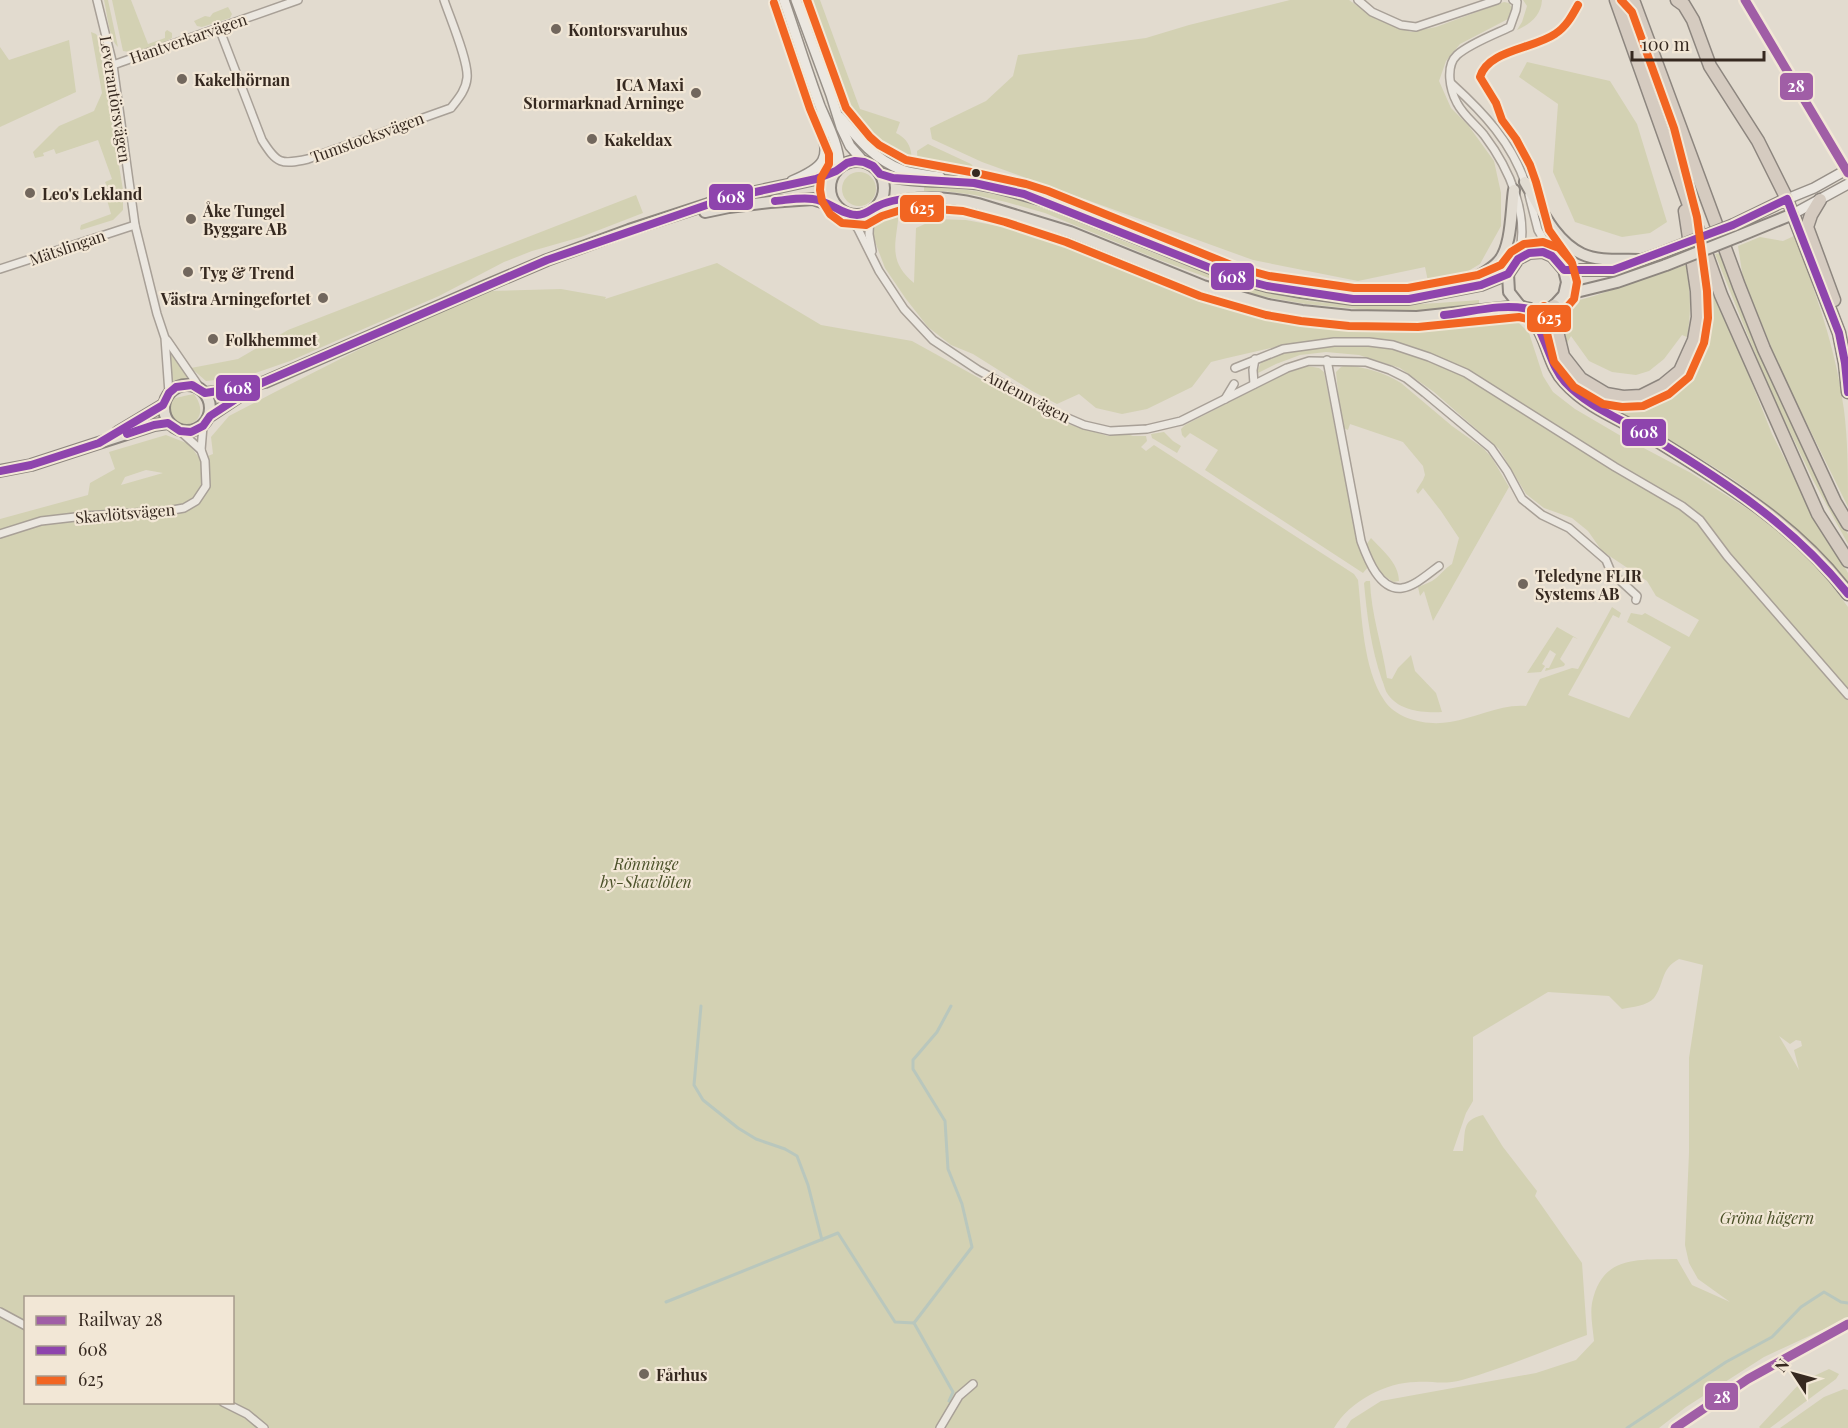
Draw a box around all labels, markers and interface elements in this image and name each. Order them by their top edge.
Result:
street label: Hantverkarvägen [126,8,250,68]
place label: Kontorsvaruhus [568,19,688,40]
marker: Kontorsvaruhus [549,22,563,36]
scale bar [1632,24,1764,62]
text: 100 m [1641,32,1690,56]
street label: Leverantörsvägen [96,34,136,164]
place label: Kakelhörnan [194,69,290,90]
marker: Kakelhörnan [175,72,189,86]
line badge: 28 [1779,72,1814,101]
place label: ICA Maxi Stormarknad Arninge [523,74,684,113]
text: 28 [1787,75,1805,96]
marker: ICA Maxi Stormarknad Arninge [689,86,703,100]
street label: Tumstocksvägen [307,107,427,167]
place label: Kakeldax [604,129,672,150]
marker: Kakeldax [585,132,599,146]
unlabelled marker [970,167,982,179]
place label: Leo's Lekland [42,183,143,204]
line badge: 608 [708,183,754,211]
marker: Leo's Lekland [23,186,37,200]
text: 608 [717,186,745,207]
line badge: 625 [899,194,945,223]
text: 625 [910,197,934,218]
place label: Åke Tungel Byggare AB [202,200,287,239]
marker: Åke Tungel Byggare AB [184,212,198,226]
street label: Mätslingan [26,224,108,270]
place label: Tyg & Trend [200,262,295,283]
line badge: 608 [1210,262,1255,291]
marker: Tyg & Trend [181,265,195,279]
text: 608 [1218,266,1246,287]
place label: Västra Arningefortet [160,288,311,309]
marker: Västra Arningefortet [316,291,330,305]
line badge: 625 [1526,304,1572,333]
text: 625 [1537,307,1561,328]
place label: Folkhemmet [225,329,318,350]
marker: Folkhemmet [206,332,220,346]
street label: Antennvägen [981,364,1075,428]
line badge: 608 [215,374,261,402]
text: 608 [224,377,252,398]
line badge: 608 [1621,418,1667,447]
text: 608 [1630,421,1658,442]
street label: Skavlötsvägen [74,498,176,528]
place label: Teledyne FLIR Systems AB [1535,565,1643,604]
marker: Teledyne FLIR Systems AB [1516,577,1530,591]
park label: Rönninge by-Skavlöten [599,853,692,892]
park label: Gröna hägern [1720,1207,1814,1228]
legend [24,1296,234,1404]
text: Railway 28 [78,1307,163,1331]
text: 608 [78,1337,107,1361]
north arrow [1764,1344,1824,1404]
text: N [1770,1354,1794,1376]
place label: Fårhus [656,1364,707,1385]
text: 625 [78,1367,103,1391]
marker: Fårhus [637,1367,651,1381]
line badge: 28 [1704,1382,1739,1411]
text: 28 [1713,1386,1731,1407]

